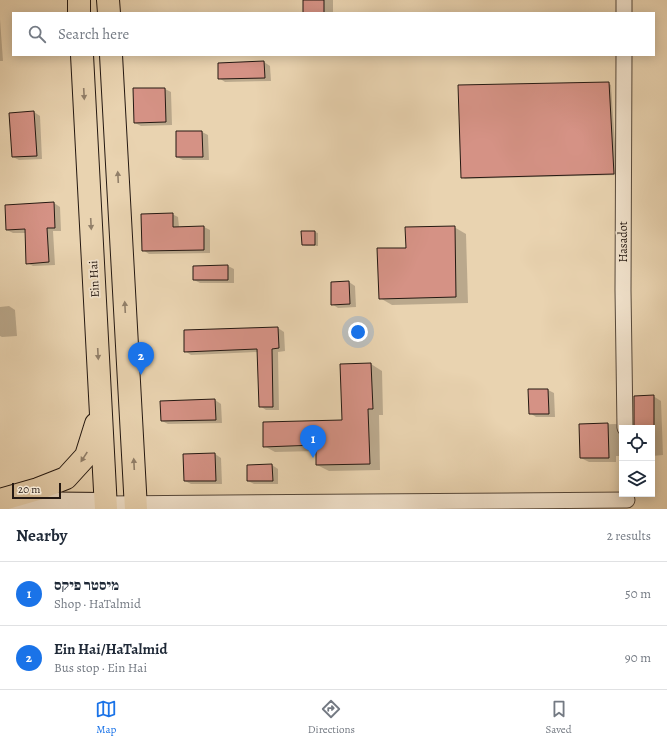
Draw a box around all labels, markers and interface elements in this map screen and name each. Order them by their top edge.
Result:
search box [12,12,655,56]
icon: search [26,23,48,45]
text: Search here [58,24,129,44]
one-way arrow [80,88,87,100]
one-way arrow [114,171,121,183]
one-way arrow [87,218,94,230]
street label: Hasadot [615,221,631,263]
street label: Ein Hai [85,260,103,298]
one-way arrow [122,300,128,313]
your location [348,322,368,342]
pin: 2 [128,342,154,375]
one-way arrow [94,348,101,360]
pin: 1 [300,425,326,458]
map controls [619,425,655,497]
button: locate [619,425,655,461]
one-way arrow [80,452,88,462]
one-way arrow [130,458,137,470]
button: layers [619,461,655,497]
scale bar [12,481,61,500]
text: 20 m [18,482,40,497]
text: Nearby [16,524,67,547]
text: 2 results [607,527,651,544]
text: מיסטר פיקס [54,575,119,595]
text: 1 [27,585,31,602]
text: 50 m [625,585,651,602]
text: Shop · HaTalmid [54,595,141,612]
text: Ein Hai/HaTalmid [54,639,168,659]
text: 2 [26,649,32,666]
text: 90 m [625,649,651,666]
text: Bus stop · Ein Hai [54,659,147,676]
tab: Map [95,698,117,737]
tab: Directions [308,698,355,737]
tab: Saved [546,698,572,737]

